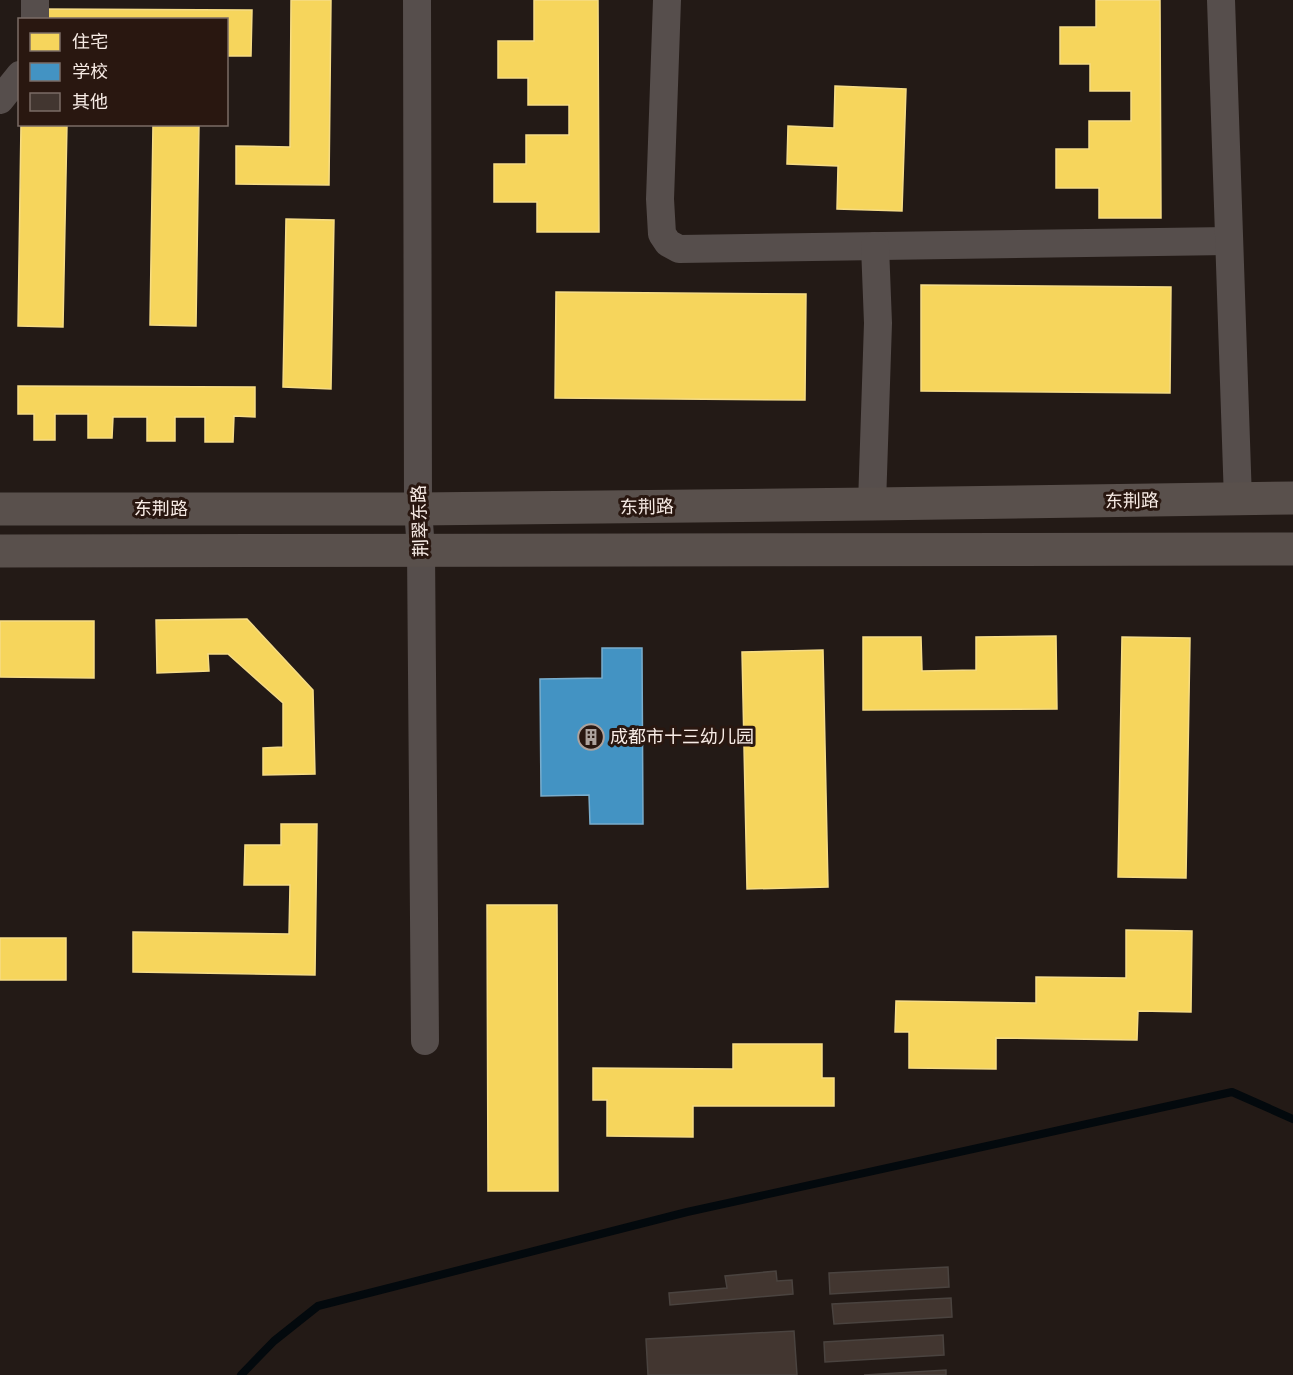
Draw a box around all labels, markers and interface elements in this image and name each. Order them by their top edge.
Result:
legend [18,18,228,126]
text: 住宅 [72,30,108,52]
text: 学校 [72,60,108,82]
text: 其他 [72,90,108,112]
street label: 荆翠东路 [407,485,431,557]
street label: 东荆路 [1105,489,1159,511]
street label: 东荆路 [620,495,674,517]
street label: 东荆路 [134,497,188,519]
building icon: 成都市十三幼儿园 [576,722,606,752]
place label: 成都市十三幼儿园 [610,725,754,747]

